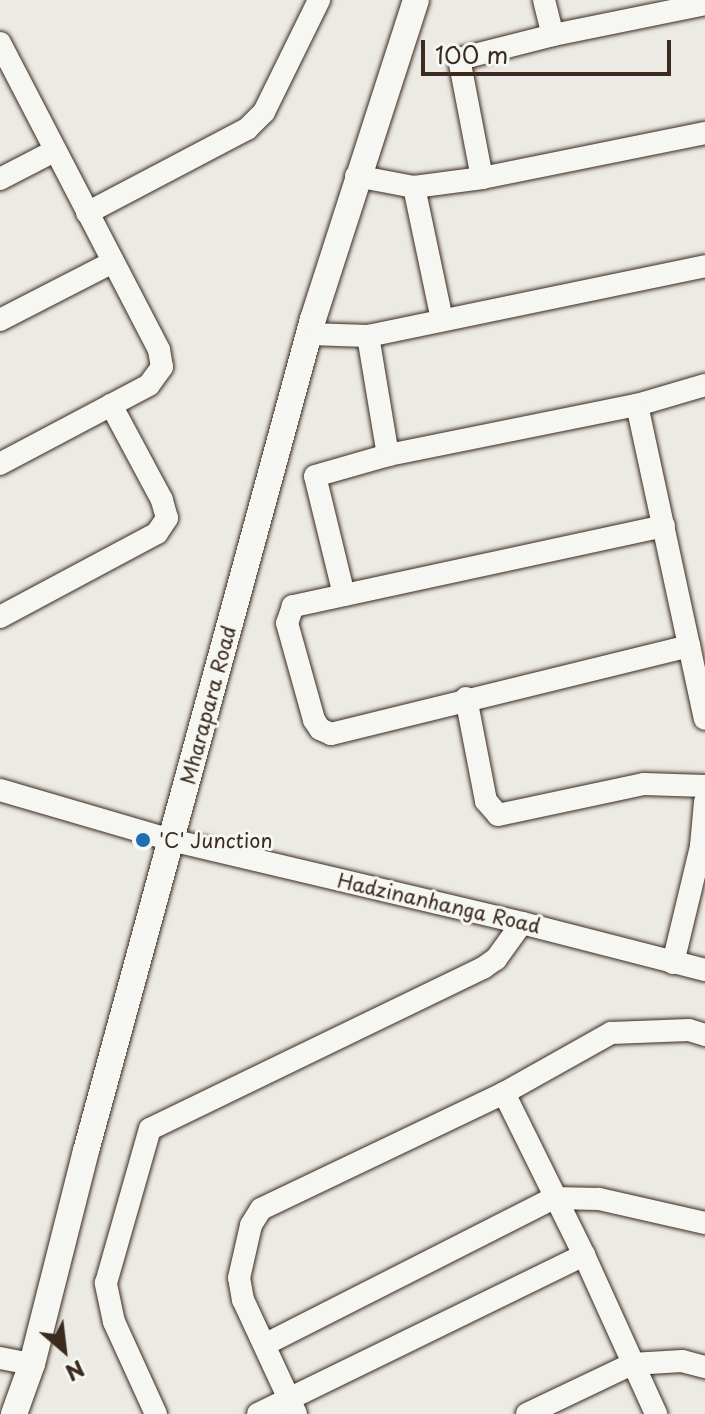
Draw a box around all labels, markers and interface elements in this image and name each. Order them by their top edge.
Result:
scale bar [425,24,675,74]
text: 100 m [435,36,508,72]
street label: Mharapara Road [175,623,241,787]
place label: 'C' Junction [159,828,273,852]
marker: 'C' Junction [134,831,152,849]
street label: Hadzinanhanga Road [335,868,543,938]
north arrow [24,1310,104,1390]
text: N [60,1353,91,1390]

